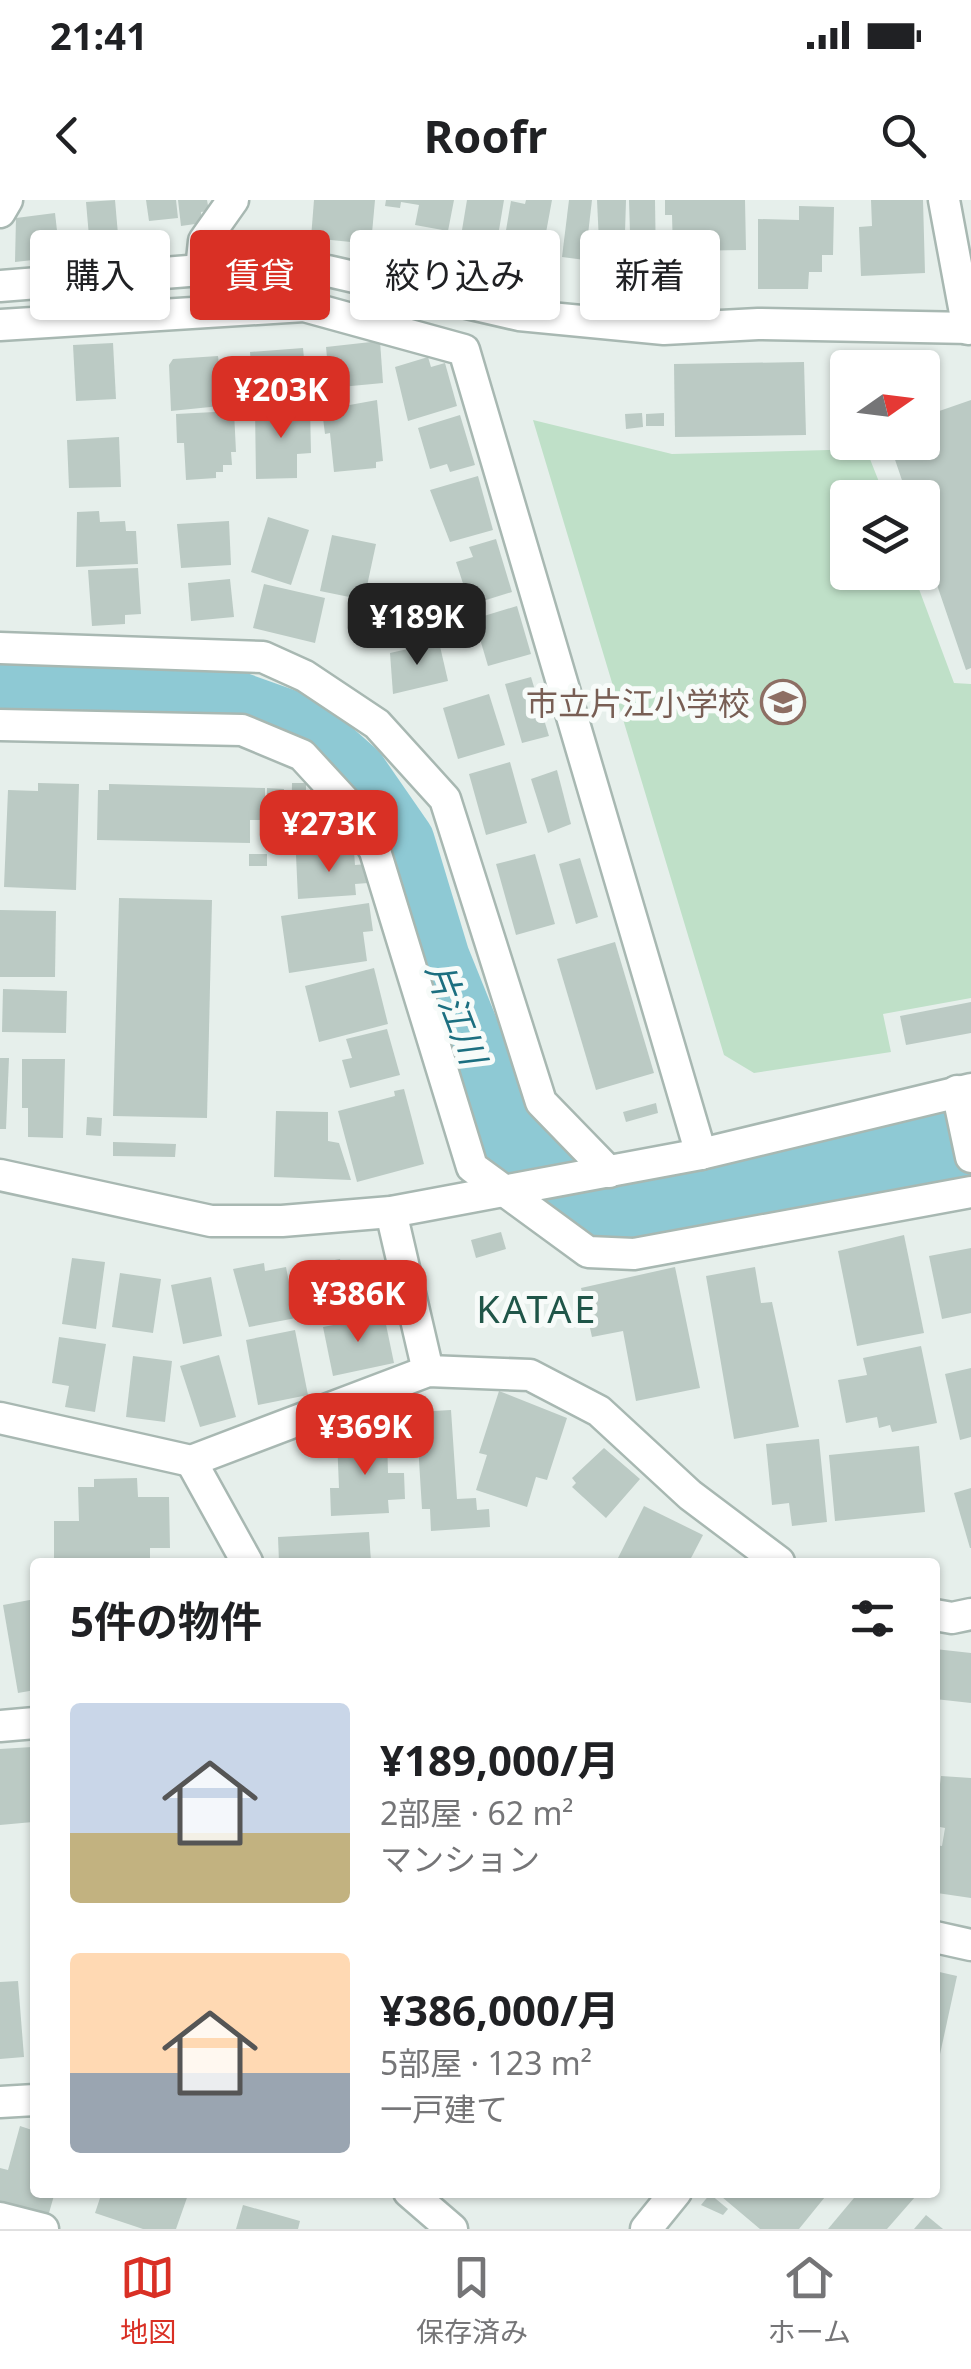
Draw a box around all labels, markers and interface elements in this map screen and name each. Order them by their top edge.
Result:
text: 21:41 [50,9,148,61]
text: Roofr [424,105,547,166]
icon: back [40,108,95,163]
icon: search [876,108,931,163]
chip: 購入 [30,230,170,320]
chip: 賃貸 [190,230,330,320]
chip: 絞り込み [350,230,560,320]
chip: 新着 [580,230,720,320]
north arrow [830,350,940,460]
map controls [830,350,940,590]
pin: ¥203K [211,356,351,441]
text: ¥203K [234,367,328,410]
button: layers [830,480,940,590]
pin: ¥189K [347,583,487,668]
text: ¥189K [370,594,464,637]
school or university icon: 市立片江小学校 [760,679,806,725]
place label: 市立片江小学校 [526,681,750,724]
pin: ¥273K [259,790,399,875]
text: ¥273K [282,801,376,844]
water label: 片江川 [416,956,499,1074]
pin: ¥386K [288,1260,428,1345]
text: ¥386K [311,1271,405,1314]
district label: KATAE [476,1282,598,1334]
pin: ¥369K [295,1393,435,1478]
text: ¥369K [318,1404,412,1447]
icon: filters [845,1591,900,1646]
text: 5件の物件 [70,1592,262,1649]
text: ¥189,000/月 [380,1731,620,1788]
icon: home [150,1743,270,1863]
text: 2部屋 · 62 m² [380,1791,574,1834]
text: マンション [380,1837,540,1880]
text: ¥386,000/月 [380,1981,620,2038]
icon: home [150,1993,270,2113]
text: 5部屋 · 123 m² [380,2041,592,2084]
text: 一戸建て [380,2087,508,2130]
tab: 地図 [120,2250,176,2350]
tab: 保存済み [416,2250,528,2350]
tab: ホーム [768,2250,851,2350]

